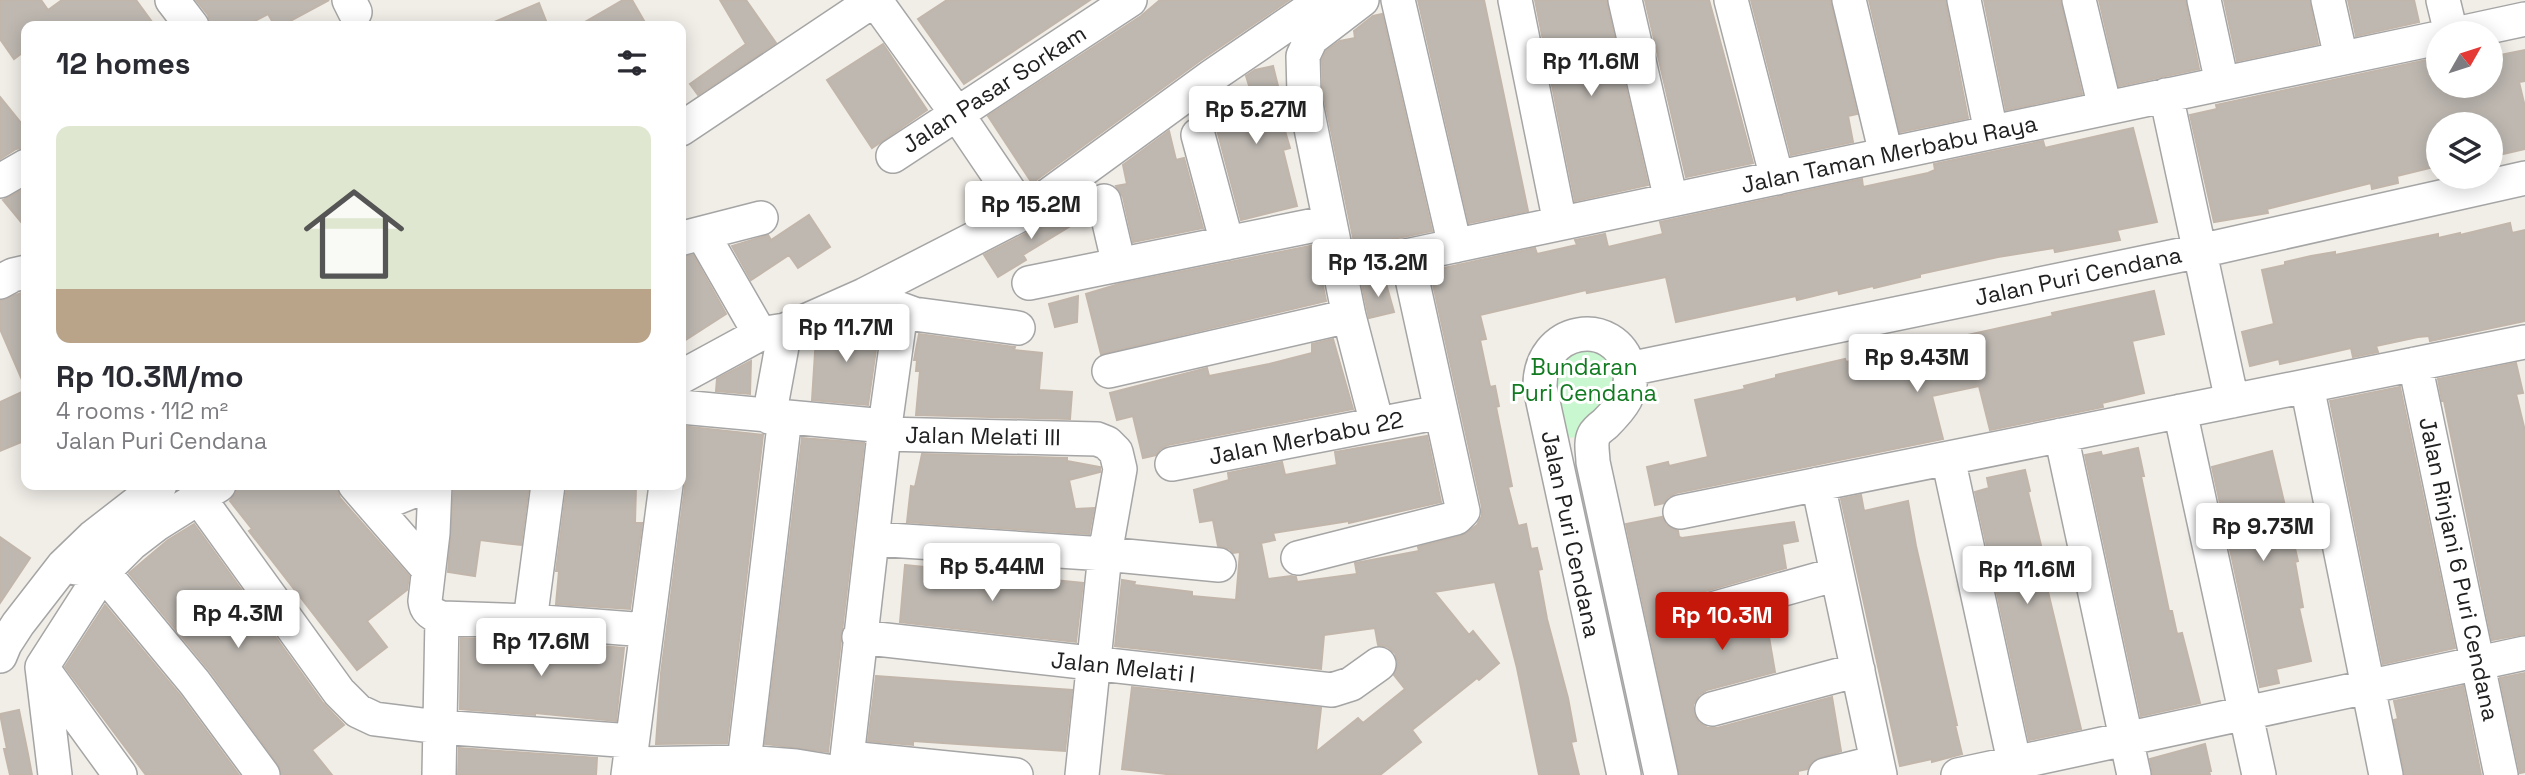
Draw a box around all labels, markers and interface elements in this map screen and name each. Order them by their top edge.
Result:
street label: Jalan Pasar Sorkam [896,18,1092,160]
north arrow [2426,21,2502,98]
map controls [2426,21,2503,189]
pin: Rp 11.6M [1519,38,1663,98]
text: 12 homes [56,44,191,83]
icon: filters [613,44,651,82]
text: Rp 11.6M [1543,46,1639,76]
pin: Rp 5.27M [1184,86,1328,146]
text: Rp 5.27M [1205,94,1307,124]
street label: Jalan Taman Merbabu Raya [1738,108,2040,200]
button: layers [2426,112,2503,189]
icon: home [291,171,417,297]
pin: Rp 15.2M [959,182,1103,241]
text: Rp 15.2M [981,189,1081,219]
street label: Jalan Puri Cendana [1972,239,2184,313]
pin: Rp 13.2M [1306,240,1450,299]
text: Rp 13.2M [1328,247,1428,277]
pin: Rp 11.7M [774,304,918,364]
text: Rp 11.7M [799,312,893,342]
pin: Rp 9.43M [1845,334,1989,394]
text: Rp 9.43M [1865,342,1969,372]
park label: Bundaran Puri Cendana [1511,352,1657,408]
text: Rp 10.3M/mo [56,357,244,396]
text: 4 rooms · 112 m² [56,396,228,426]
street label: Jalan Merbabu 22 [1206,404,1406,472]
street label: Jalan Rinjani 6 Puri Cendana [2412,414,2506,724]
street label: Jalan Melati III [905,420,1061,452]
text: Jalan Puri Cendana [56,426,267,456]
street label: Jalan Puri Cendana [1534,428,1608,640]
pin: Rp 9.73M [2191,504,2335,563]
text: Rp 9.73M [2212,511,2314,541]
pin: Rp 5.44M [920,544,1064,603]
pin: Rp 11.6M [1955,546,2099,606]
text: Rp 5.44M [939,551,1045,581]
text: Rp 11.6M [1979,554,2075,584]
pin: Rp 4.3M [173,590,303,650]
pin: Rp 10.3M [1650,592,1794,652]
text: Rp 4.3M [193,598,283,628]
text: Rp 10.3M [1671,600,1773,630]
pin: Rp 17.6M [469,618,613,678]
text: Rp 17.6M [492,626,590,656]
street label: Jalan Melati I [1050,645,1196,689]

